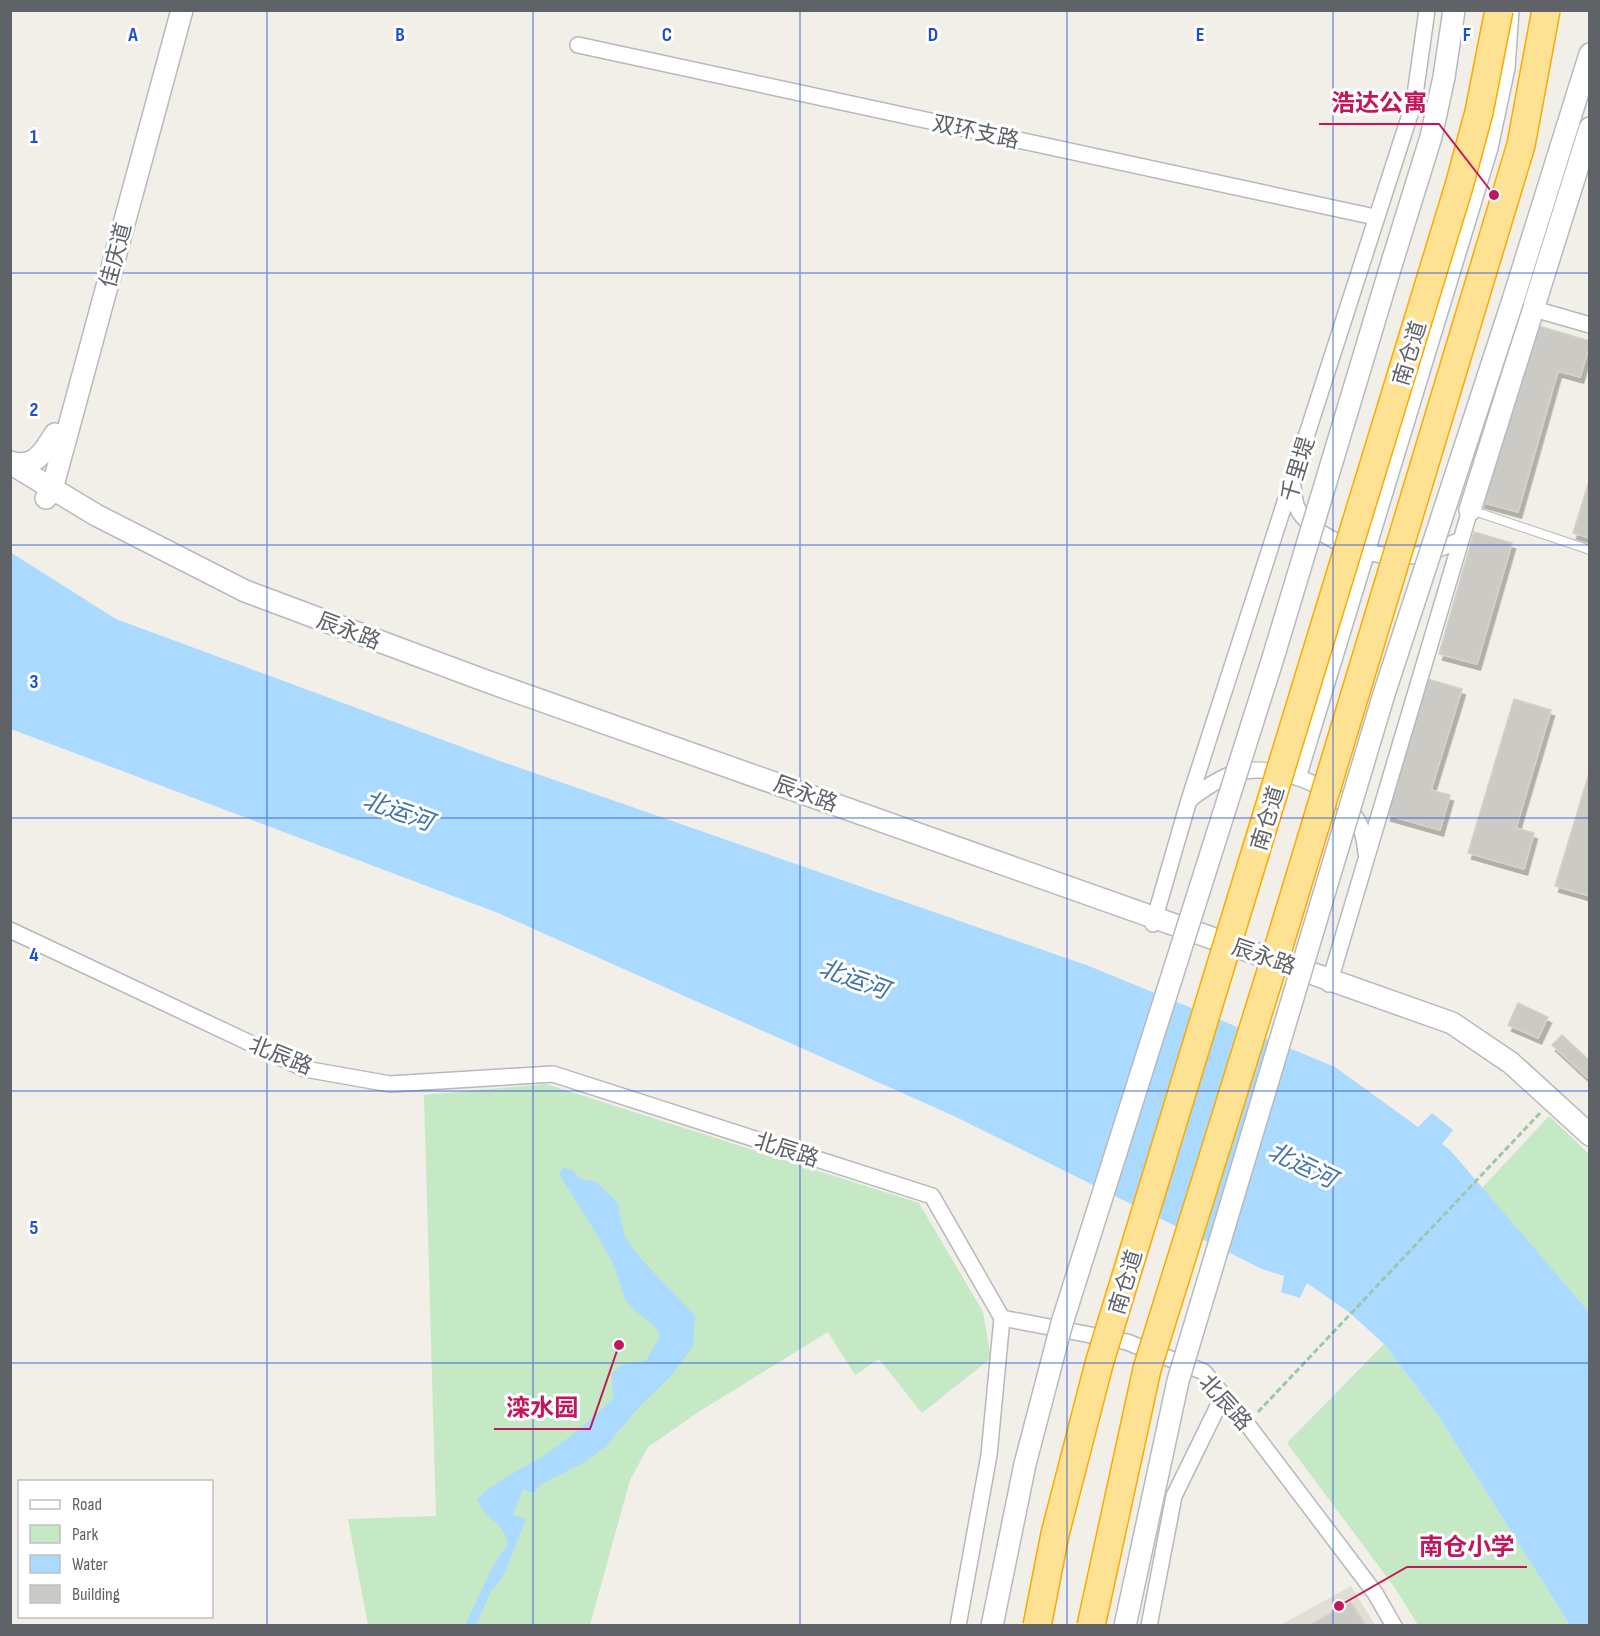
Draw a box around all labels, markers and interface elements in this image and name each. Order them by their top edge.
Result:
text: A [127,23,138,47]
text: B [395,23,405,47]
text: C [662,23,672,47]
text: D [928,23,938,47]
text: E [1196,23,1204,47]
text: F [1463,23,1471,47]
callout: 浩达公寓 [1319,82,1439,124]
text: 浩达公寓 [1331,89,1427,118]
street label: 双环支路 [930,110,1022,155]
text: 1 [30,125,38,149]
street label: 佳庆道 [95,220,138,291]
street label: 南仓道 [1388,318,1433,389]
text: 2 [30,398,38,422]
street label: 千里堤 [1276,434,1321,505]
street label: 辰永路 [313,607,384,656]
text: 3 [30,670,39,694]
street label: 辰永路 [770,770,841,818]
street label: 南仓道 [1246,783,1291,854]
water label: 北运河 [359,786,440,839]
street label: 辰永路 [1228,934,1299,981]
text: 4 [29,943,39,967]
water label: 北运河 [815,954,896,1007]
street label: 北辰路 [245,1032,316,1081]
street label: 北辰路 [751,1127,822,1173]
water label: 北运河 [1263,1137,1344,1196]
text: 5 [30,1216,39,1240]
street label: 南仓道 [1104,1247,1149,1318]
street label: 北辰路 [1193,1369,1257,1437]
callout: 滦水园 [494,1387,590,1429]
text: 滦水园 [506,1394,578,1423]
legend [18,1480,213,1618]
text: Road [72,1494,102,1515]
text: Park [72,1524,98,1545]
callout: 南仓小学 [1407,1525,1527,1567]
text: 南仓小学 [1419,1533,1515,1562]
text: Water [72,1554,108,1575]
text: Building [72,1584,120,1605]

